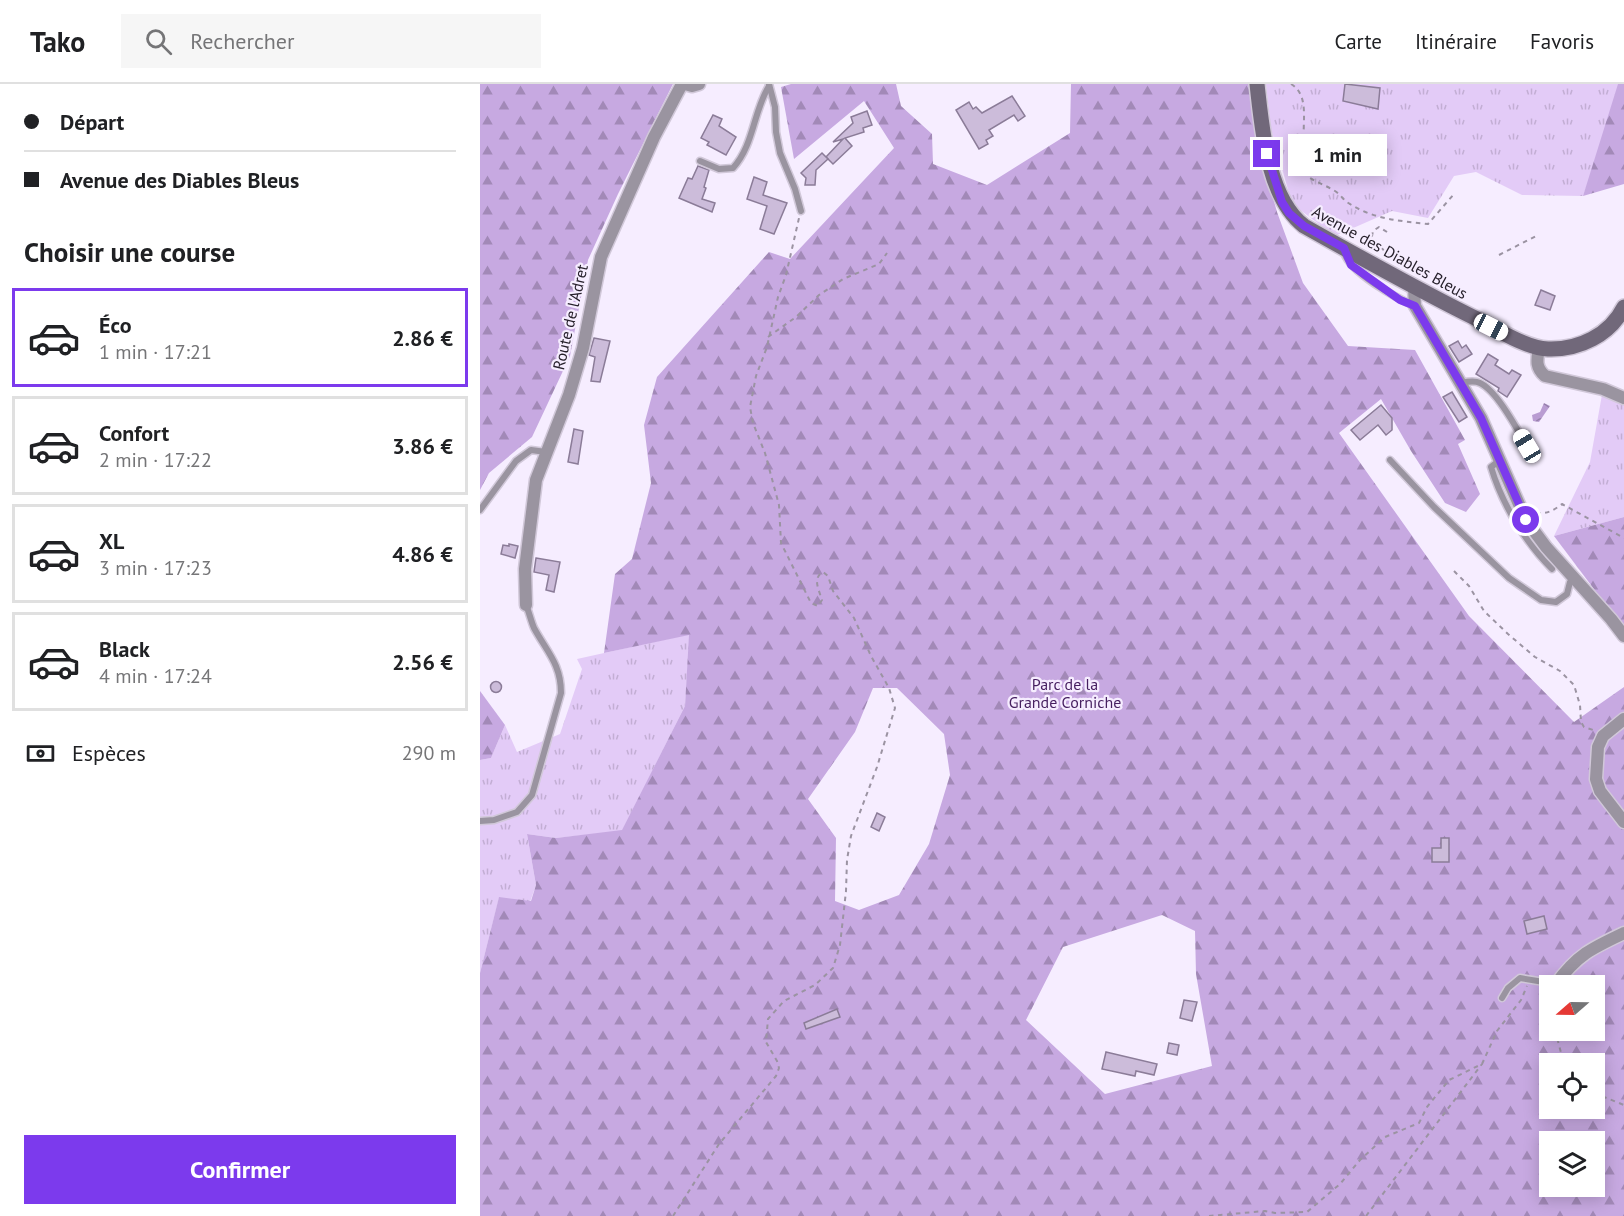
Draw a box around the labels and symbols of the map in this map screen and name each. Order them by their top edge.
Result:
callout: 1 min [1288,133,1387,175]
route end [1253,140,1280,167]
street label: Avenue des Diables Bleus [1309,201,1471,303]
street label: Route de l'Adret [548,262,592,372]
car [1471,311,1511,343]
car [1510,426,1544,466]
route start [1512,506,1539,533]
park label: Parc de la Grande Corniche [1009,674,1121,712]
north arrow [1539,975,1605,1041]

